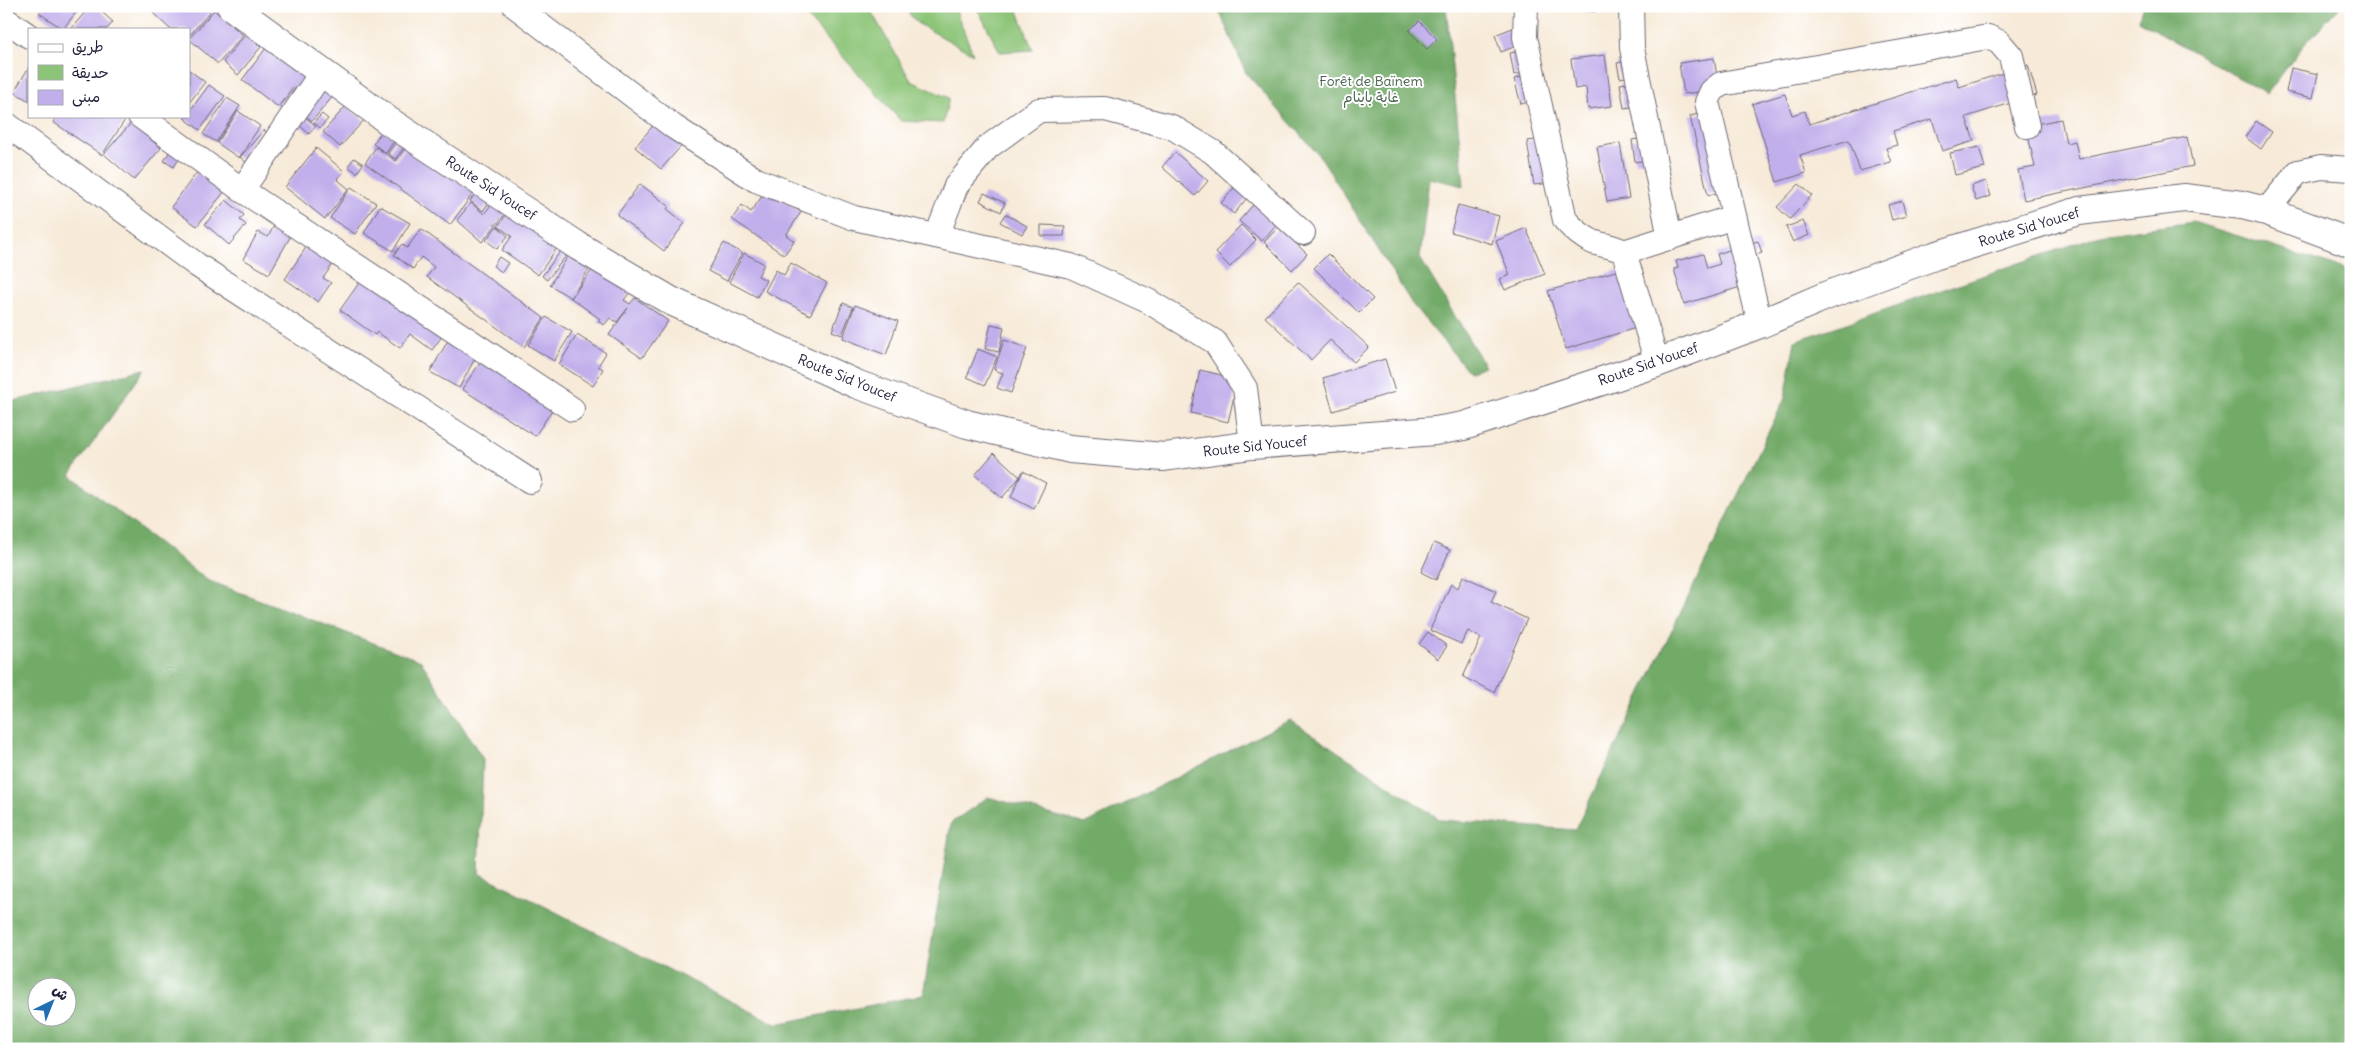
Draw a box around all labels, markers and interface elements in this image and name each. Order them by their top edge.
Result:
legend [28,28,190,118]
text: طريق [72,37,104,56]
text: حديقة [72,63,109,82]
park label: Forêt de Baïnem غابة باينام [1319,72,1423,108]
text: مبنى [72,87,100,107]
street label: Route Sid Youcef [442,152,540,224]
street label: Route Sid Youcef [1976,203,2082,251]
street label: Route Sid Youcef [1596,338,1701,390]
street label: Route Sid Youcef [795,350,899,406]
street label: Route Sid Youcef [1202,432,1308,460]
north arrow [28,978,78,1028]
text: ش [49,981,73,1004]

